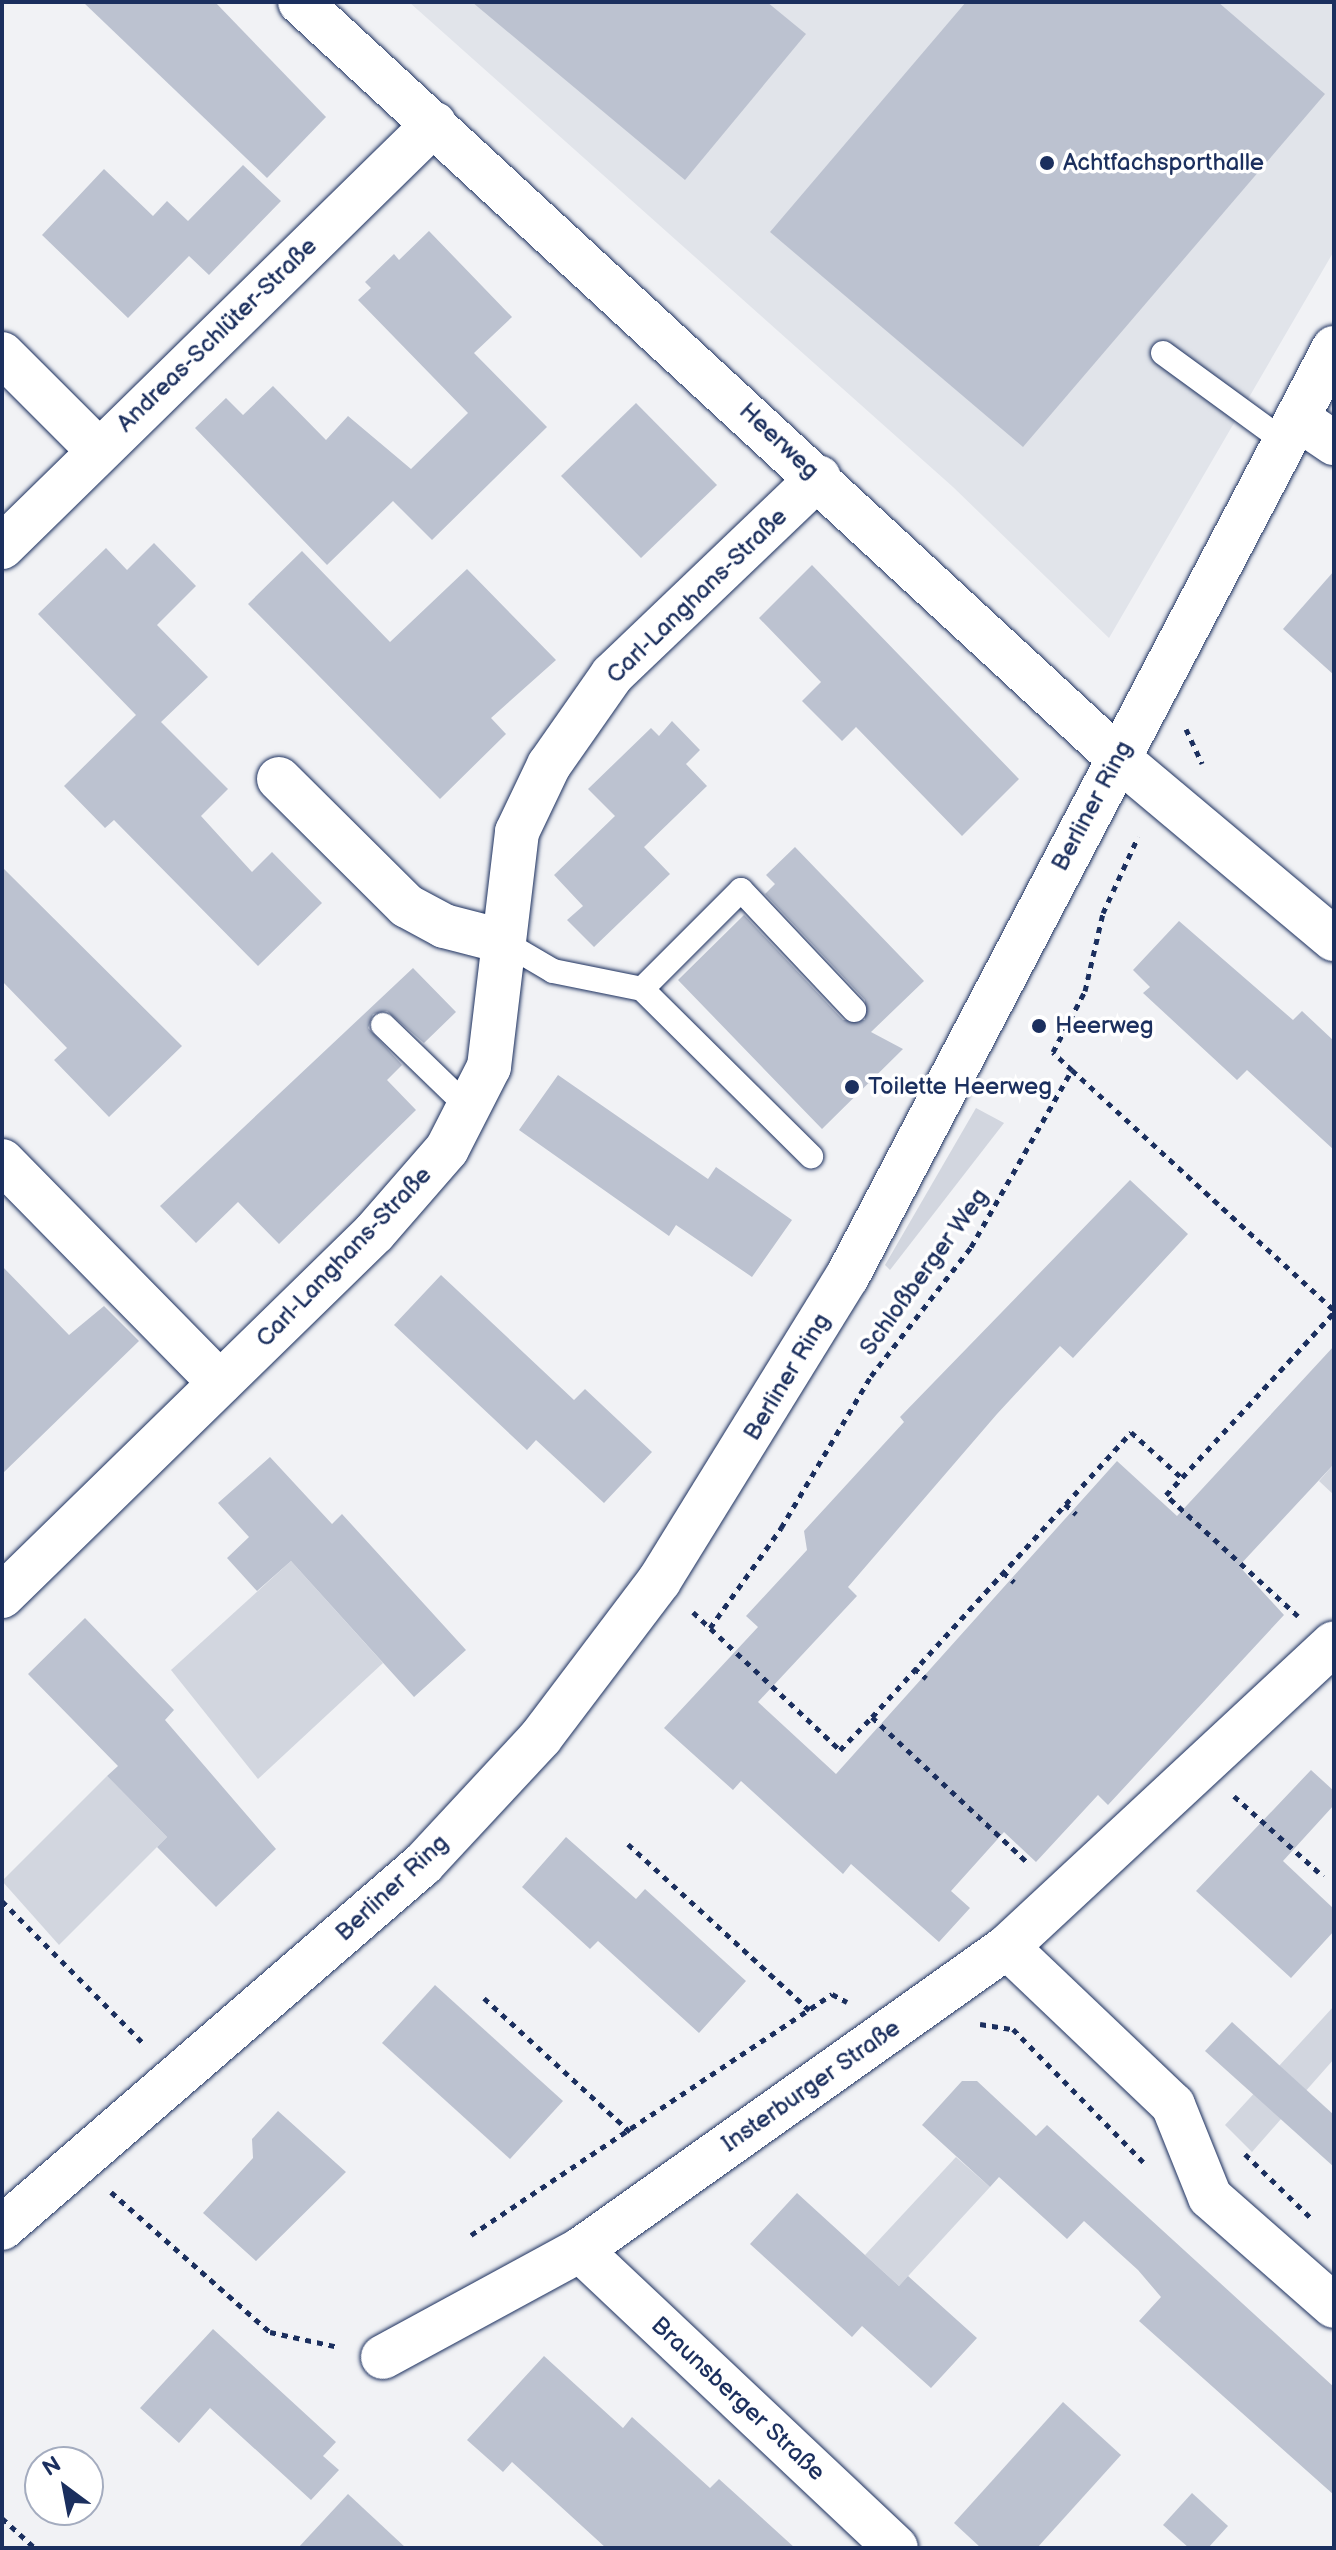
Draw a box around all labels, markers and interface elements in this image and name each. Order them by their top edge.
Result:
place label: Achtfachsporthalle [1063,149,1264,177]
marker: Achtfachsporthalle [1038,154,1056,172]
street label: Andreas-Schlüter-Straße [111,232,323,438]
street label: Heerweg [733,397,825,485]
street label: Carl-Langhans-Straße [601,502,793,690]
street label: Berliner Ring [1046,736,1138,876]
place label: Heerweg [1055,1012,1154,1040]
marker: Heerweg [1030,1017,1048,1035]
place label: Toilette Heerweg [868,1073,1052,1101]
marker: Toilette Heerweg [843,1078,861,1096]
street label: Carl-Langhans-Straße [250,1161,438,1353]
street label: Schloßberger Weg [853,1182,995,1362]
street label: Berliner Ring [738,1308,836,1446]
street label: Berliner Ring [330,1829,454,1947]
street label: Insterburger Straße [716,2013,906,2159]
street label: Braunsberger Straße [645,2311,831,2487]
north arrow [24,2446,104,2526]
text: N [38,2451,66,2483]

